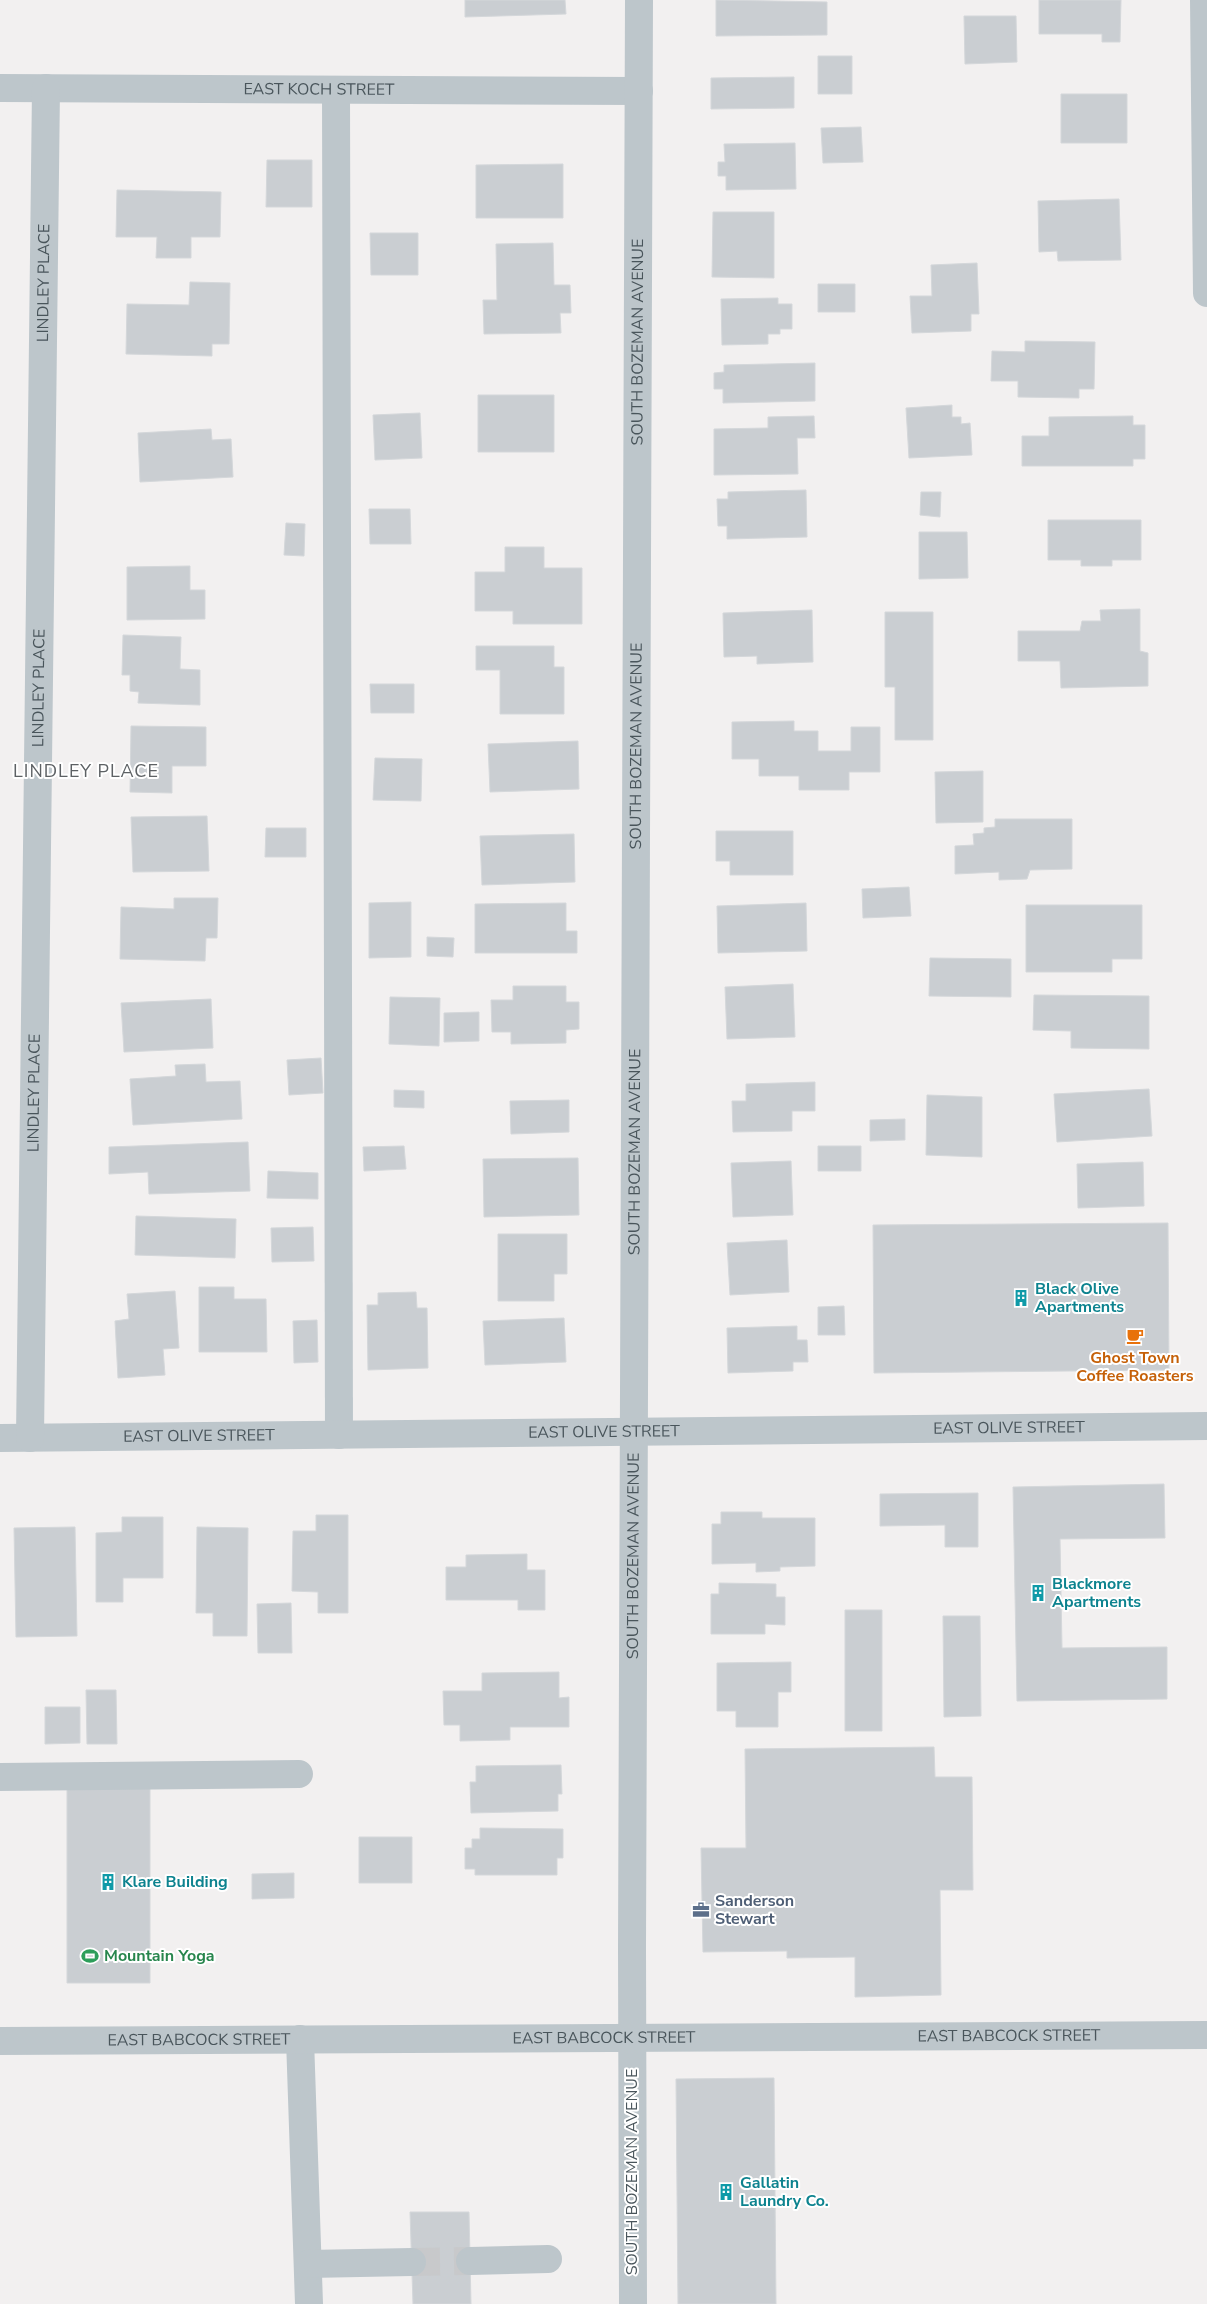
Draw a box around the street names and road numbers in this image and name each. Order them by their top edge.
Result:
street label: EAST KOCH STREET [243,78,395,101]
street label: LINDLEY PLACE [32,224,55,342]
street label: SOUTH BOZEMAN AVENUE [626,239,649,445]
street label: LINDLEY PLACE [27,629,51,747]
street label: SOUTH BOZEMAN AVENUE [625,643,648,849]
street label: LINDLEY PLACE [22,1034,46,1152]
street label: SOUTH BOZEMAN AVENUE [623,1049,646,1255]
street label: EAST OLIVE STREET [933,1416,1085,1440]
street label: EAST OLIVE STREET [528,1420,680,1444]
street label: EAST OLIVE STREET [123,1424,275,1448]
street label: SOUTH BOZEMAN AVENUE [622,1453,645,1659]
street label: EAST BABCOCK STREET [917,2025,1101,2047]
street label: EAST BABCOCK STREET [512,2027,696,2049]
street label: EAST BABCOCK STREET [107,2029,291,2051]
street label: SOUTH BOZEMAN AVENUE [621,2069,643,2275]

